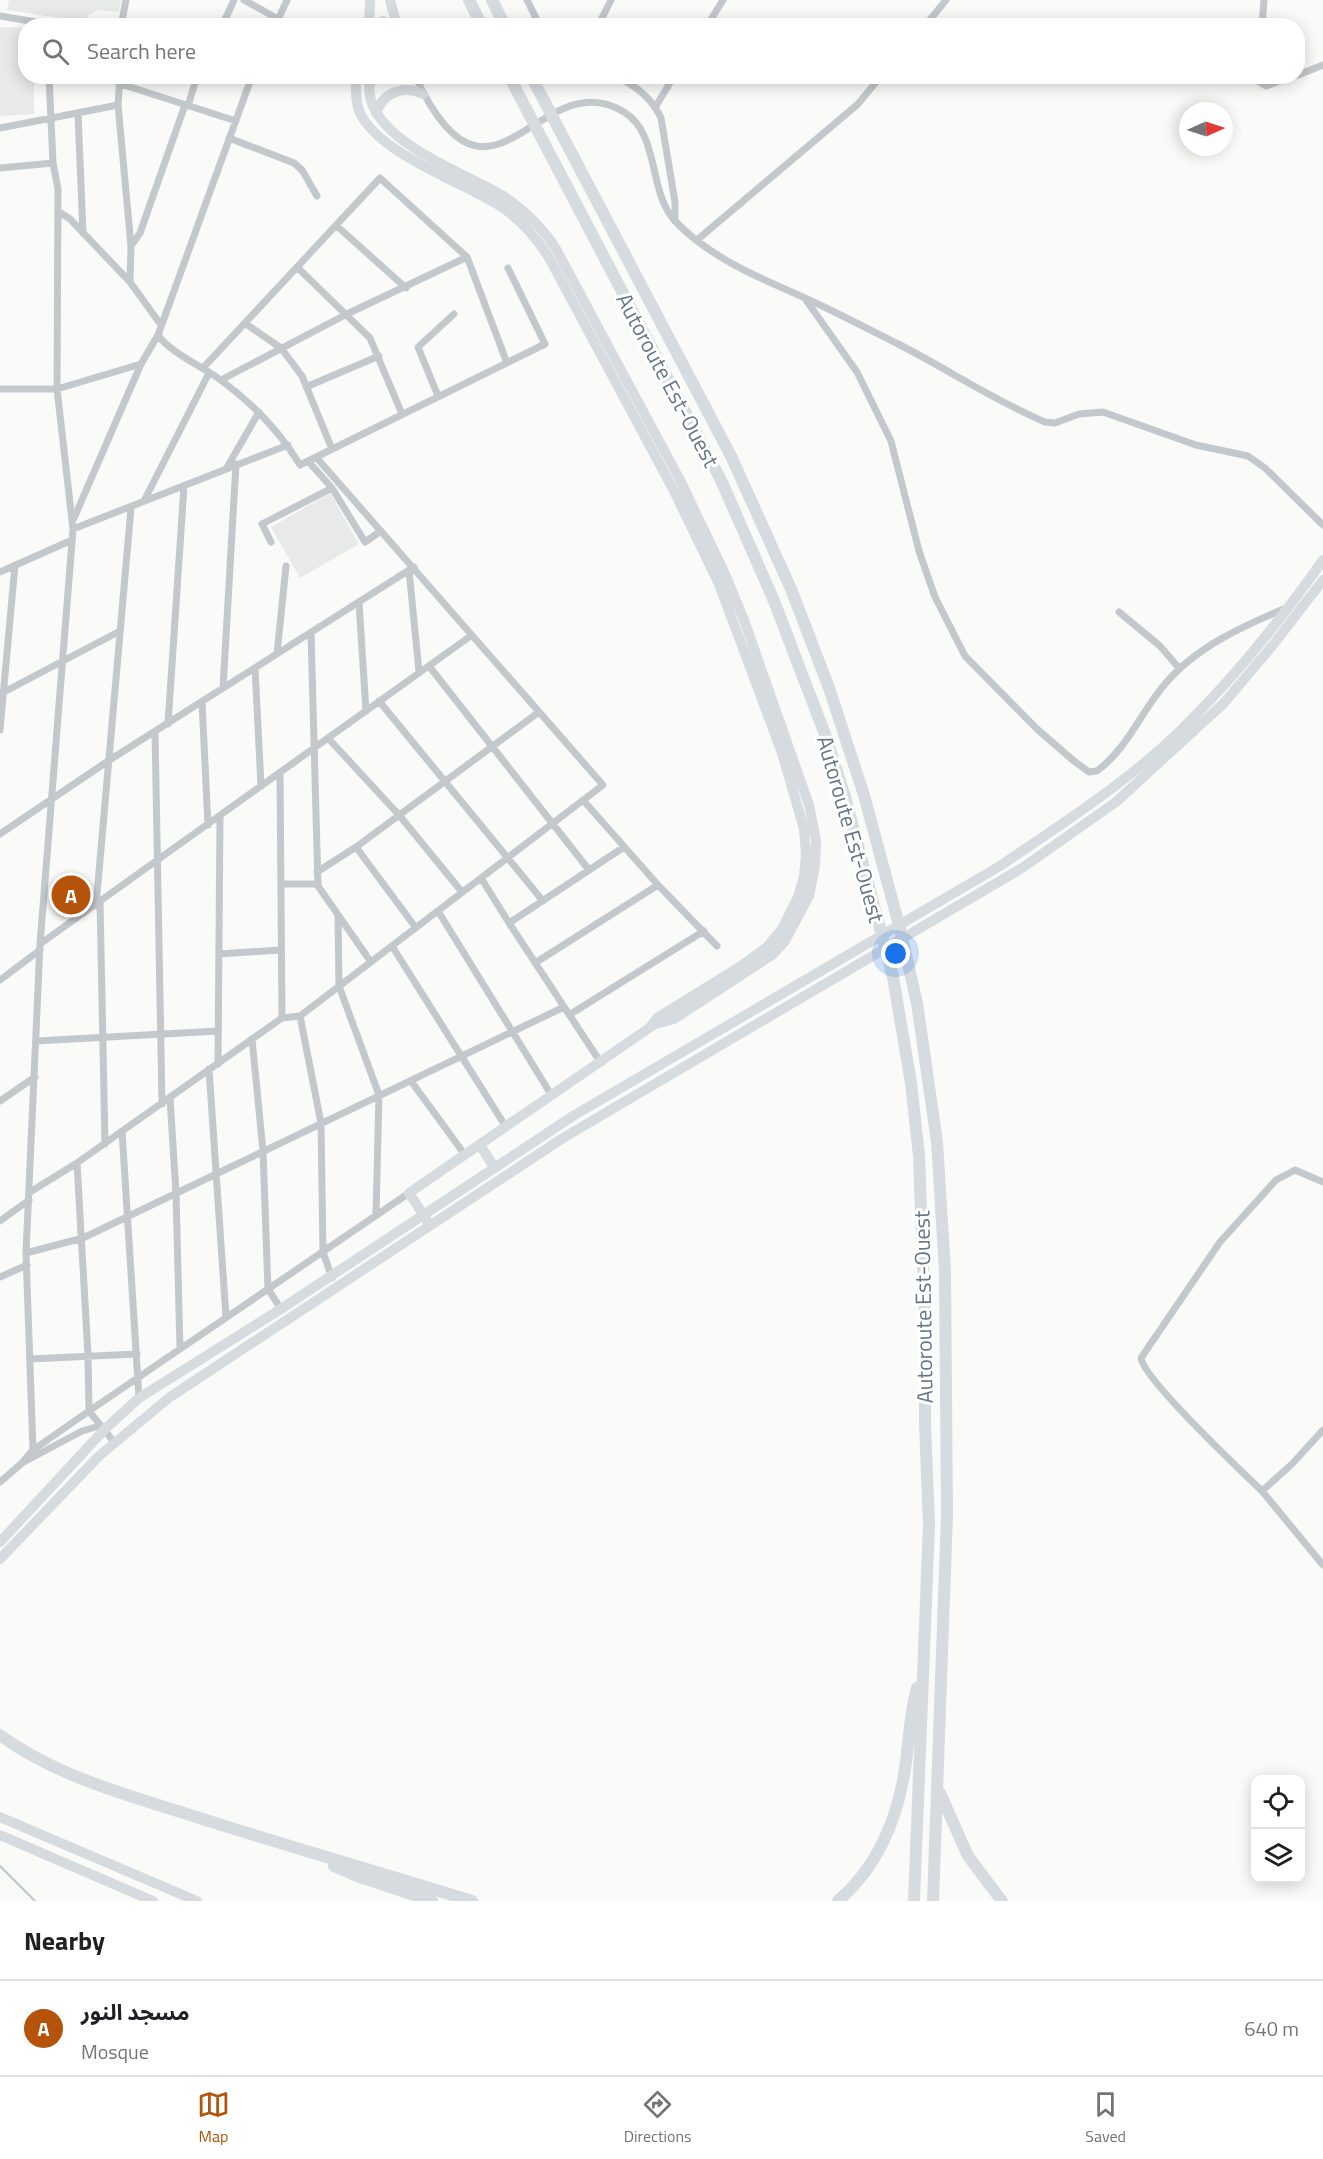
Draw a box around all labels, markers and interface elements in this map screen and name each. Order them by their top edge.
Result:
search box [18,18,1305,84]
text: Search here [87,34,196,68]
icon: search [39,35,72,68]
north arrow [1179,102,1233,156]
street label: Autoroute Est-Ouest [608,287,728,473]
street label: Autoroute Est-Ouest [808,732,894,927]
pin: A [52,872,90,918]
your location [881,939,910,968]
street label: Autoroute Est-Ouest [904,1210,942,1404]
map controls [1251,1775,1305,1883]
button: locate [1251,1775,1305,1829]
button: layers [1251,1829,1305,1883]
text: Nearby [24,1921,105,1960]
text: مسجد النور [81,1995,190,2029]
text: A [37,2013,50,2044]
text: 640 m [1244,2013,1299,2044]
text: Mosque [81,2036,149,2067]
tab: Map [197,2088,230,2148]
tab: Directions [624,2088,692,2148]
tab: Saved [1085,2088,1126,2148]

